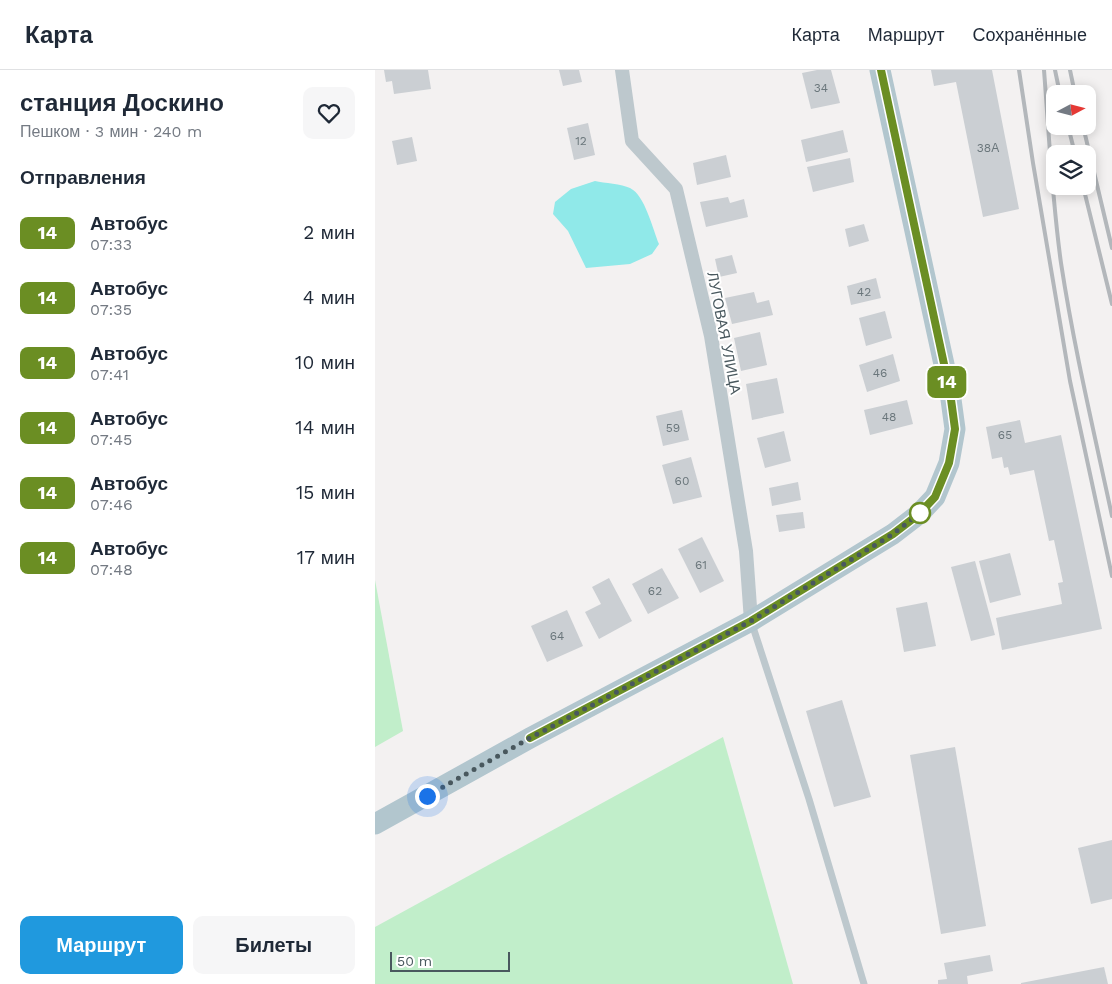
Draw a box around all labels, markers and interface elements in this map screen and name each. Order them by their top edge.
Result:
text: Карта [25,21,93,49]
text: Карта [792,24,840,45]
text: Маршрут [868,24,944,45]
text: Сохранённые [972,24,1087,45]
house number: 34 [814,81,828,95]
north arrow [1046,85,1096,135]
map controls [1046,85,1096,195]
button: heart [303,87,355,139]
text: станция Доскино [20,89,224,117]
text: Пешком · 3 мин · 240 m [20,122,202,141]
house number: 12 [575,134,587,148]
house number: 38А [977,141,999,155]
button: layers [1046,145,1096,195]
text: Отправления [20,166,146,189]
text: Автобус [90,212,168,235]
text: 2 мин [303,221,355,244]
text: 14 [38,222,57,243]
text: 07:33 [90,235,132,254]
street label: ЛУГОВАЯ УЛИЦА [703,270,745,396]
text: Автобус [90,277,168,300]
house number: 42 [857,285,871,299]
text: 4 мин [303,286,355,309]
text: 14 [38,287,57,308]
text: 07:35 [90,300,132,319]
text: Автобус [90,342,168,365]
text: 10 мин [295,351,355,374]
text: 14 [38,352,57,373]
text: 07:41 [90,365,129,384]
house number: 46 [873,366,887,380]
line badge: 14 [925,366,969,398]
text: 14 [937,371,957,392]
text: Автобус [90,407,168,430]
house number: 48 [882,410,896,424]
text: 14 мин [295,416,355,439]
text: 14 [38,417,57,438]
house number: 59 [666,421,680,435]
house number: 65 [998,428,1012,442]
text: 07:45 [90,430,132,449]
text: Автобус [90,472,168,495]
house number: 60 [675,474,689,488]
text: 15 мин [296,481,355,504]
text: 14 [38,482,57,503]
text: 07:46 [90,495,133,514]
unlabelled marker [909,502,931,524]
text: Автобус [90,537,168,560]
text: 17 мин [297,546,355,569]
text: 14 [38,547,57,568]
house number: 61 [695,558,707,572]
text: 07:48 [90,560,133,579]
house number: 62 [648,584,662,598]
house number: 64 [550,629,564,643]
your location [415,784,440,809]
button: Маршрут [20,916,183,974]
button: Билеты [193,916,355,974]
scale bar [390,949,510,972]
text: 50 m [397,953,432,969]

